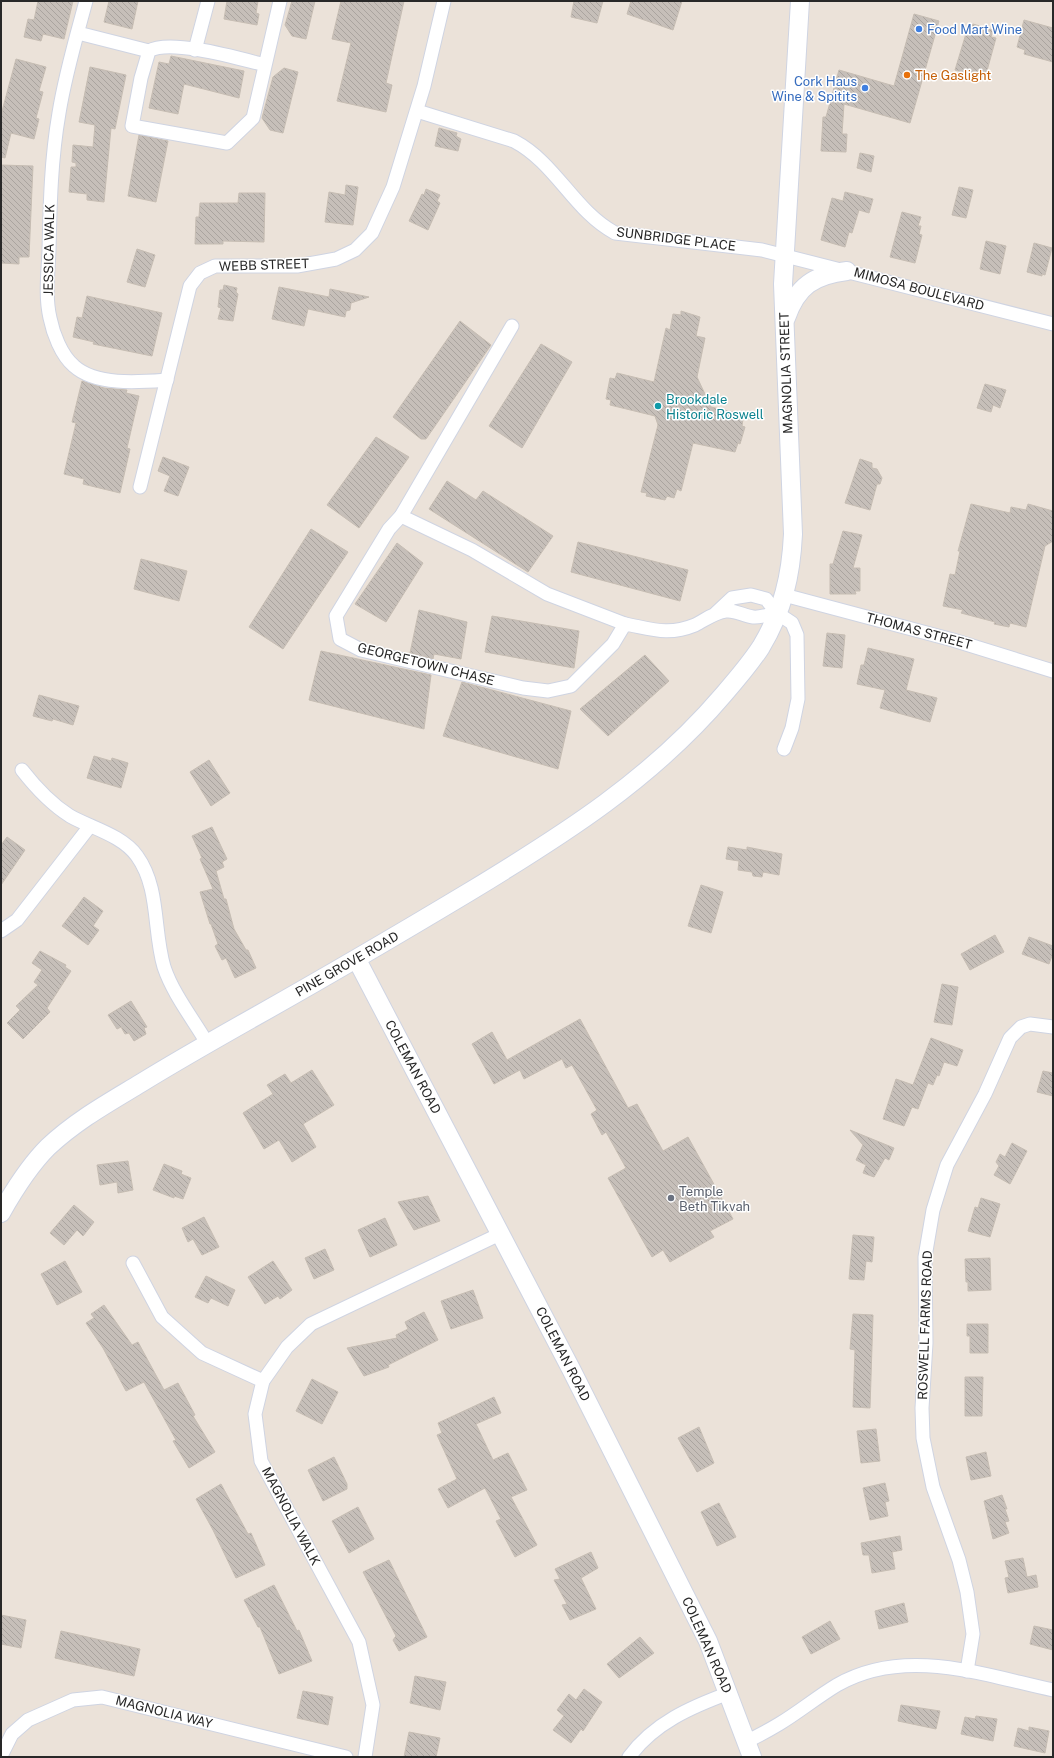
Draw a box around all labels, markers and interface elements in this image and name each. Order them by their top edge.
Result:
place label: Food Mart Wine [927,22,1022,37]
marker: Food Mart Wine [914,24,924,34]
place label: The Gaslight [915,68,991,83]
marker: The Gaslight [902,70,912,80]
place label: Cork Haus Wine & Spitits [771,74,857,104]
marker: Cork Haus Wine & Spitits [860,83,870,93]
street label: JESSICA WALK [41,204,57,296]
street label: SUNBRIDGE PLACE [615,224,737,254]
street label: WEBB STREET [219,256,310,274]
street label: MIMOSA BOULEVARD [852,264,986,314]
street label: MAGNOLIA STREET [776,312,796,434]
place label: Brookdale Historic Roswell [666,392,764,422]
marker: Brookdale Historic Roswell [653,401,663,411]
street label: THOMAS STREET [865,610,974,652]
street label: GEORGETOWN CHASE [356,640,496,688]
street label: PINE GROVE ROAD [293,928,401,1000]
street label: COLEMAN ROAD [382,1018,444,1116]
place label: Temple Beth Tikvah [679,1184,750,1214]
marker: Temple Beth Tikvah [666,1193,676,1203]
street label: ROSWELL FARMS ROAD [915,1250,935,1400]
street label: COLEMAN ROAD [533,1304,593,1404]
street label: MAGNOLIA WALK [259,1464,323,1568]
street label: COLEMAN ROAD [679,1595,735,1695]
street label: MAGNOLIA WAY [114,1693,214,1731]

